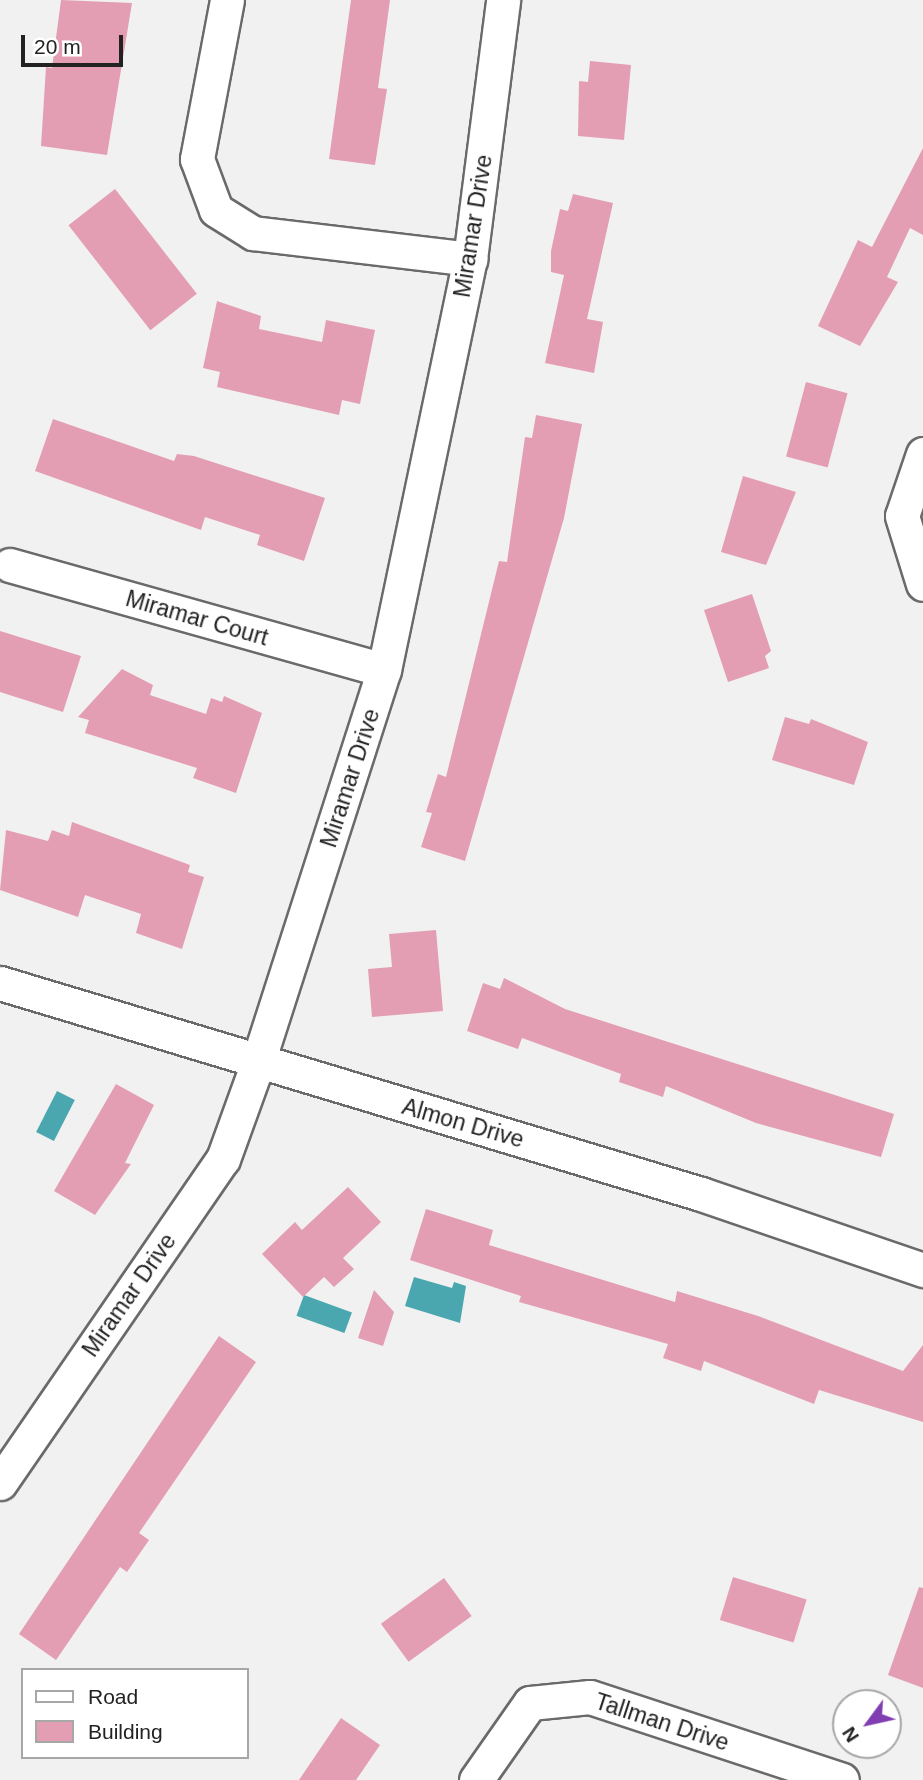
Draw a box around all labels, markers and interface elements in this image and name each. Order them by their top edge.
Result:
scale bar [24,21,126,65]
text: 20 m [34,35,81,58]
street label: Miramar Drive [448,153,498,299]
street label: Miramar Court [123,584,271,652]
street label: Miramar Drive [315,705,385,851]
street label: Almon Drive [399,1092,527,1154]
street label: Miramar Drive [76,1228,182,1362]
legend [21,1668,248,1759]
text: Road [88,1685,138,1708]
street label: Tallman Drive [591,1687,733,1757]
north arrow [832,1689,902,1759]
text: Building [88,1720,163,1743]
text: N [838,1723,863,1746]

